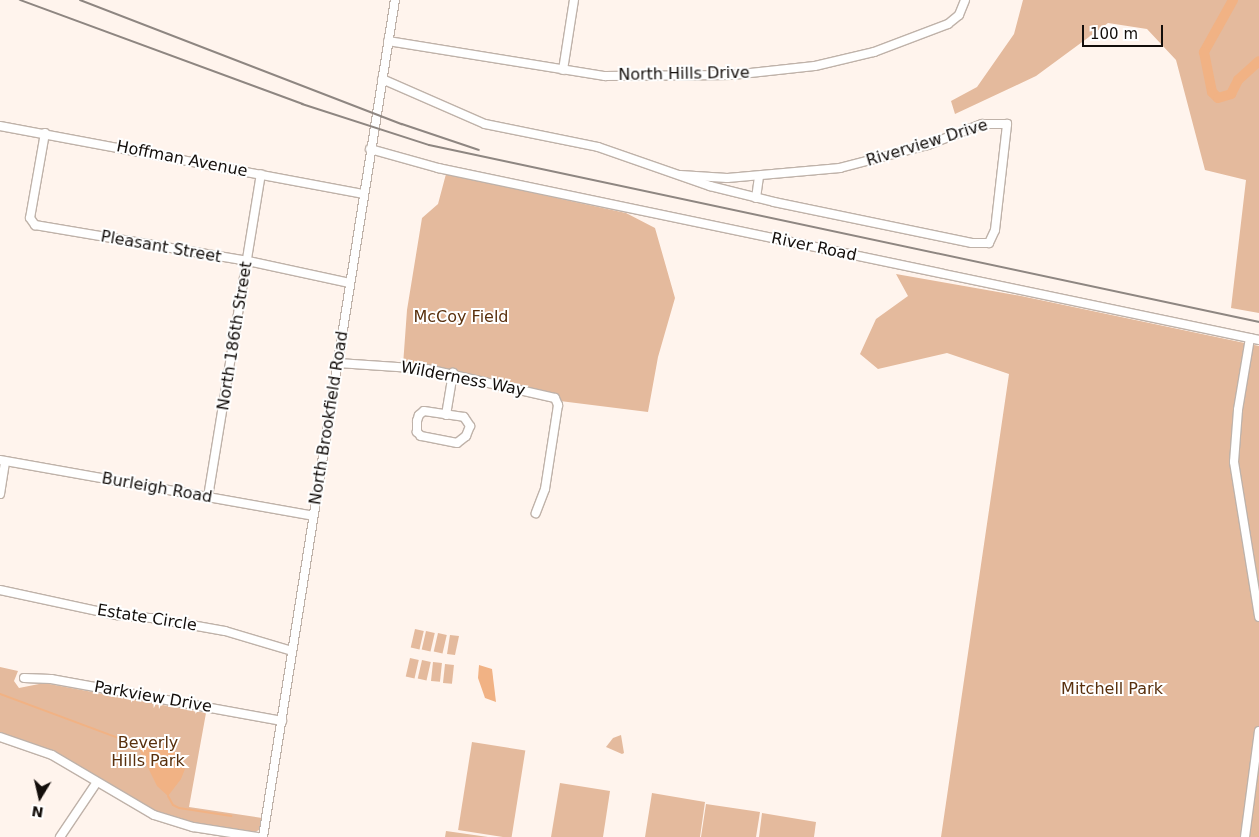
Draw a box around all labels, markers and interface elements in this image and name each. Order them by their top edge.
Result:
scale bar [1084,15,1165,47]
text: 100 m [1090,25,1138,43]
street label: North Hills Drive [618,63,750,85]
street label: Riverview Drive [864,115,990,171]
street label: Hoffman Avenue [115,137,249,181]
street label: Pleasant Street [99,227,223,267]
street label: River Road [770,229,858,265]
street label: North 186th Street [214,260,256,412]
park label: McCoy Field [413,307,509,327]
street label: North Brookfield Road [306,330,352,506]
street label: Wilderness Way [399,358,527,400]
street label: Burleigh Road [100,469,214,507]
street label: Estate Circle [96,601,198,635]
street label: Parkview Drive [93,677,213,717]
park label: Mitchell Park [1061,679,1163,699]
park label: Beverly Hills Park [111,733,185,771]
north arrow [15,772,65,822]
text: N [31,803,45,821]

